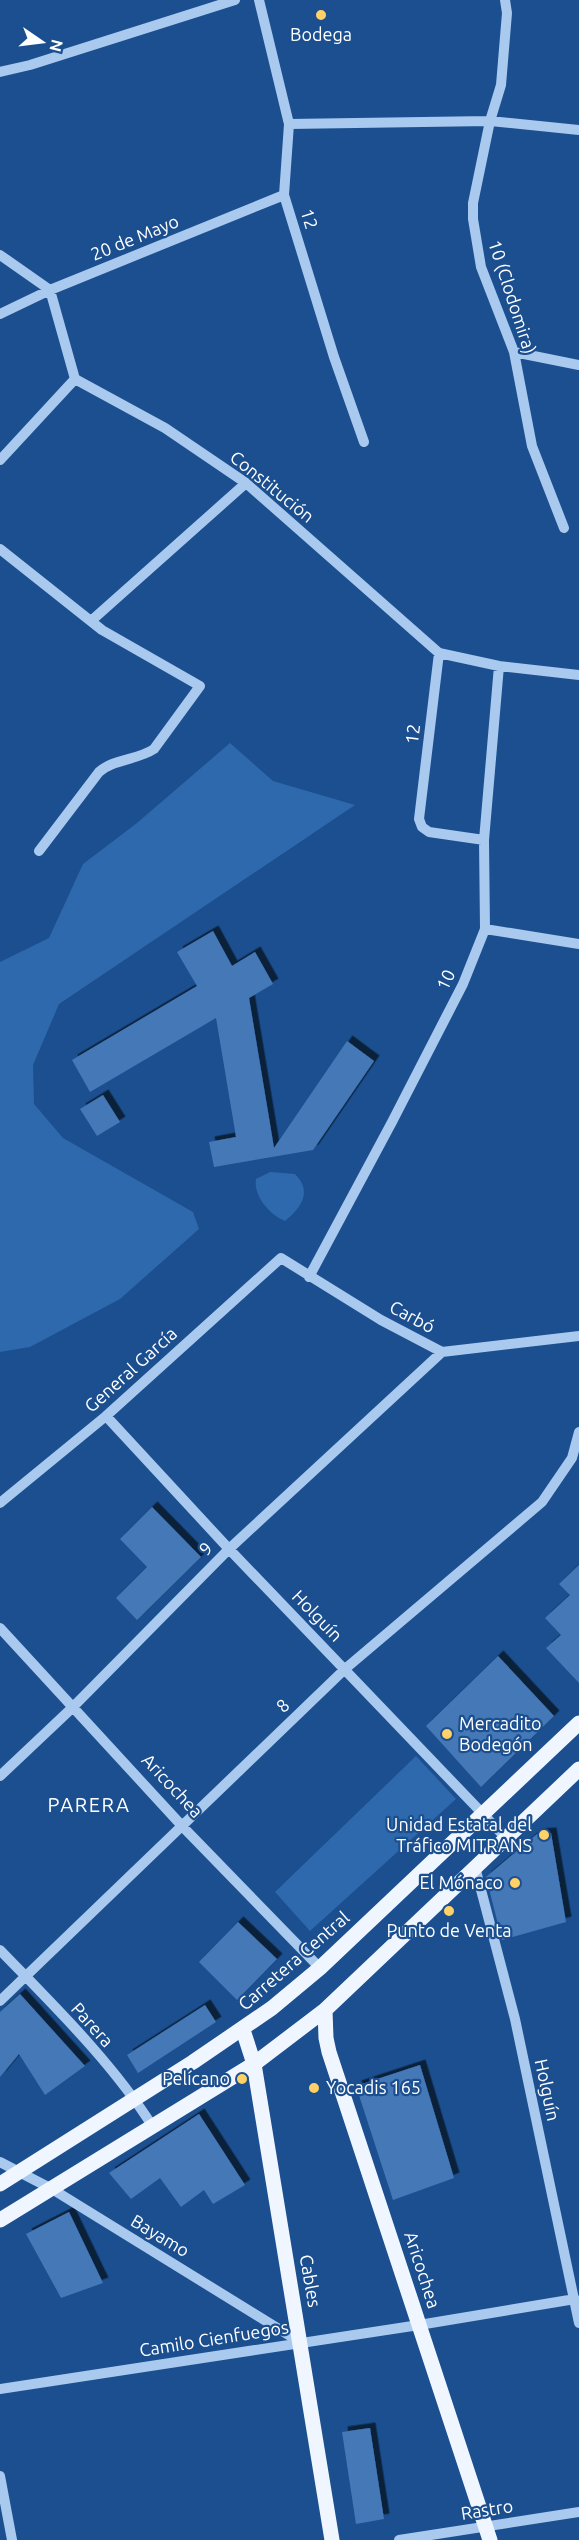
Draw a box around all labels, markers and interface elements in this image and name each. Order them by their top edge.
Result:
marker: Bodega [314,8,328,22]
north arrow [12,12,72,72]
place label: Bodega [290,24,352,44]
text: N [46,38,67,54]
street label: 12 [297,206,322,231]
street label: 20 de Mayo [88,210,182,264]
street label: 10 (Clodomira) [484,237,541,356]
street label: Constitución [227,446,319,526]
street label: 12 [401,723,423,745]
street label: 10 [432,966,458,993]
street label: Carbó [387,1296,438,1336]
street label: General García [80,1323,180,1416]
street label: 9 [195,1538,216,1559]
street label: Holguín [289,1586,347,1645]
street label: 8 [272,1695,293,1716]
place label: Mercadito Bodegón [459,1713,541,1754]
marker: Mercadito Bodegón [440,1727,454,1741]
street label: Aricochea [138,1749,207,1821]
district label: PARERA [48,1793,130,1816]
place label: Unidad Estatal del Tráfico MITRANS [386,1814,532,1855]
marker: Unidad Estatal del Tráfico MITRANS [537,1828,551,1842]
place label: El Mónaco [420,1872,503,1892]
marker: El Mónaco [508,1876,522,1890]
marker: Punto de Venta [442,1904,456,1918]
street label: Carretera Central [234,1907,353,2014]
place label: Punto de Venta [387,1920,511,1940]
street label: Parera [68,1998,118,2051]
street label: Holguín [532,2057,564,2123]
place label: Pelícano [162,2068,230,2088]
marker: Pelícano [235,2072,249,2086]
place label: Yocadis 165 [326,2077,421,2097]
marker: Yocadis 165 [307,2081,321,2095]
street label: Bayamo [128,2210,193,2260]
street label: Aricochea [401,2229,445,2311]
street label: Cables [297,2253,325,2309]
street label: Camilo Cienfuegos [138,2316,290,2360]
street label: Rastro [459,2495,514,2523]

